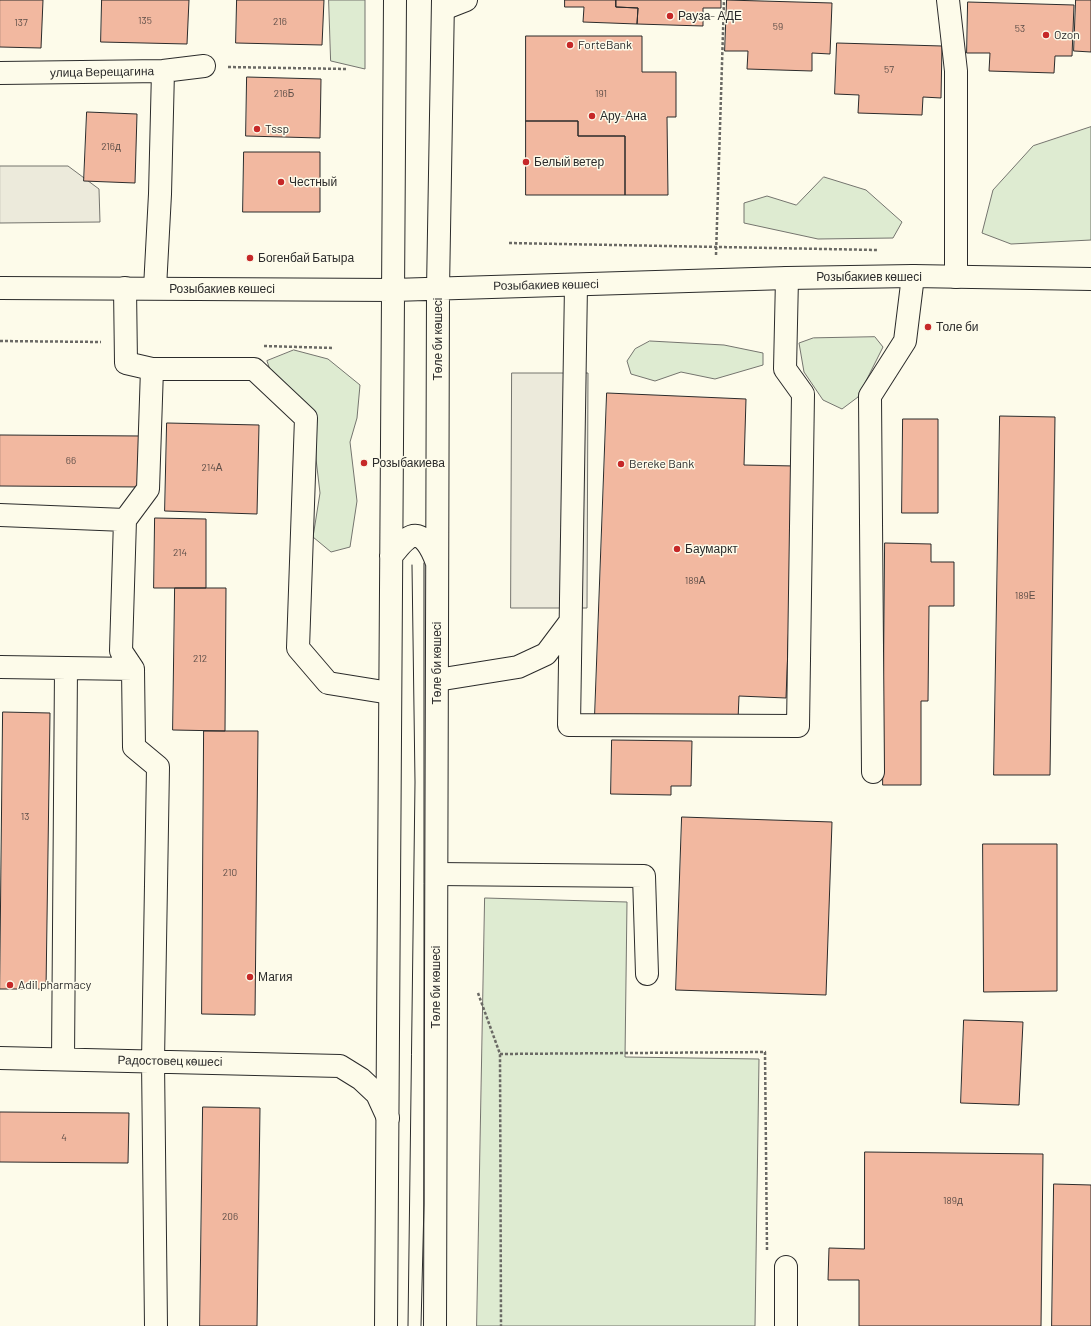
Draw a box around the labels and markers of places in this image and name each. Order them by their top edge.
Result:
place label: Рауза- АДЕ [678,9,742,23]
marker: Рауза- АДЕ [665,11,675,21]
place label: Ozon [1054,28,1080,42]
marker: Ozon [1041,30,1051,40]
place label: ForteBank [578,38,632,52]
marker: ForteBank [565,40,575,50]
place label: Ару-Ана [600,109,647,123]
marker: Ару-Ана [587,111,597,121]
place label: Tssp [265,122,289,136]
marker: Tssp [252,124,262,134]
place label: Белый ветер [534,155,604,169]
marker: Белый ветер [521,157,531,167]
place label: Честный [289,175,337,189]
marker: Честный [276,177,286,187]
place label: Богенбай Батыра [258,251,354,265]
marker: Богенбай Батыра [245,253,255,263]
place label: Толе би [936,320,978,334]
marker: Толе би [923,322,933,332]
place label: Розыбакиева [372,456,445,470]
place label: Bereke Bank [629,457,694,471]
marker: Розыбакиева [359,458,369,468]
marker: Bereke Bank [616,459,626,469]
place label: Баумаркт [685,542,738,556]
marker: Баумаркт [672,544,682,554]
place label: Магия [258,970,292,984]
marker: Магия [245,972,255,982]
place label: Adil pharmacy [18,978,91,992]
marker: Adil pharmacy [5,980,15,990]

